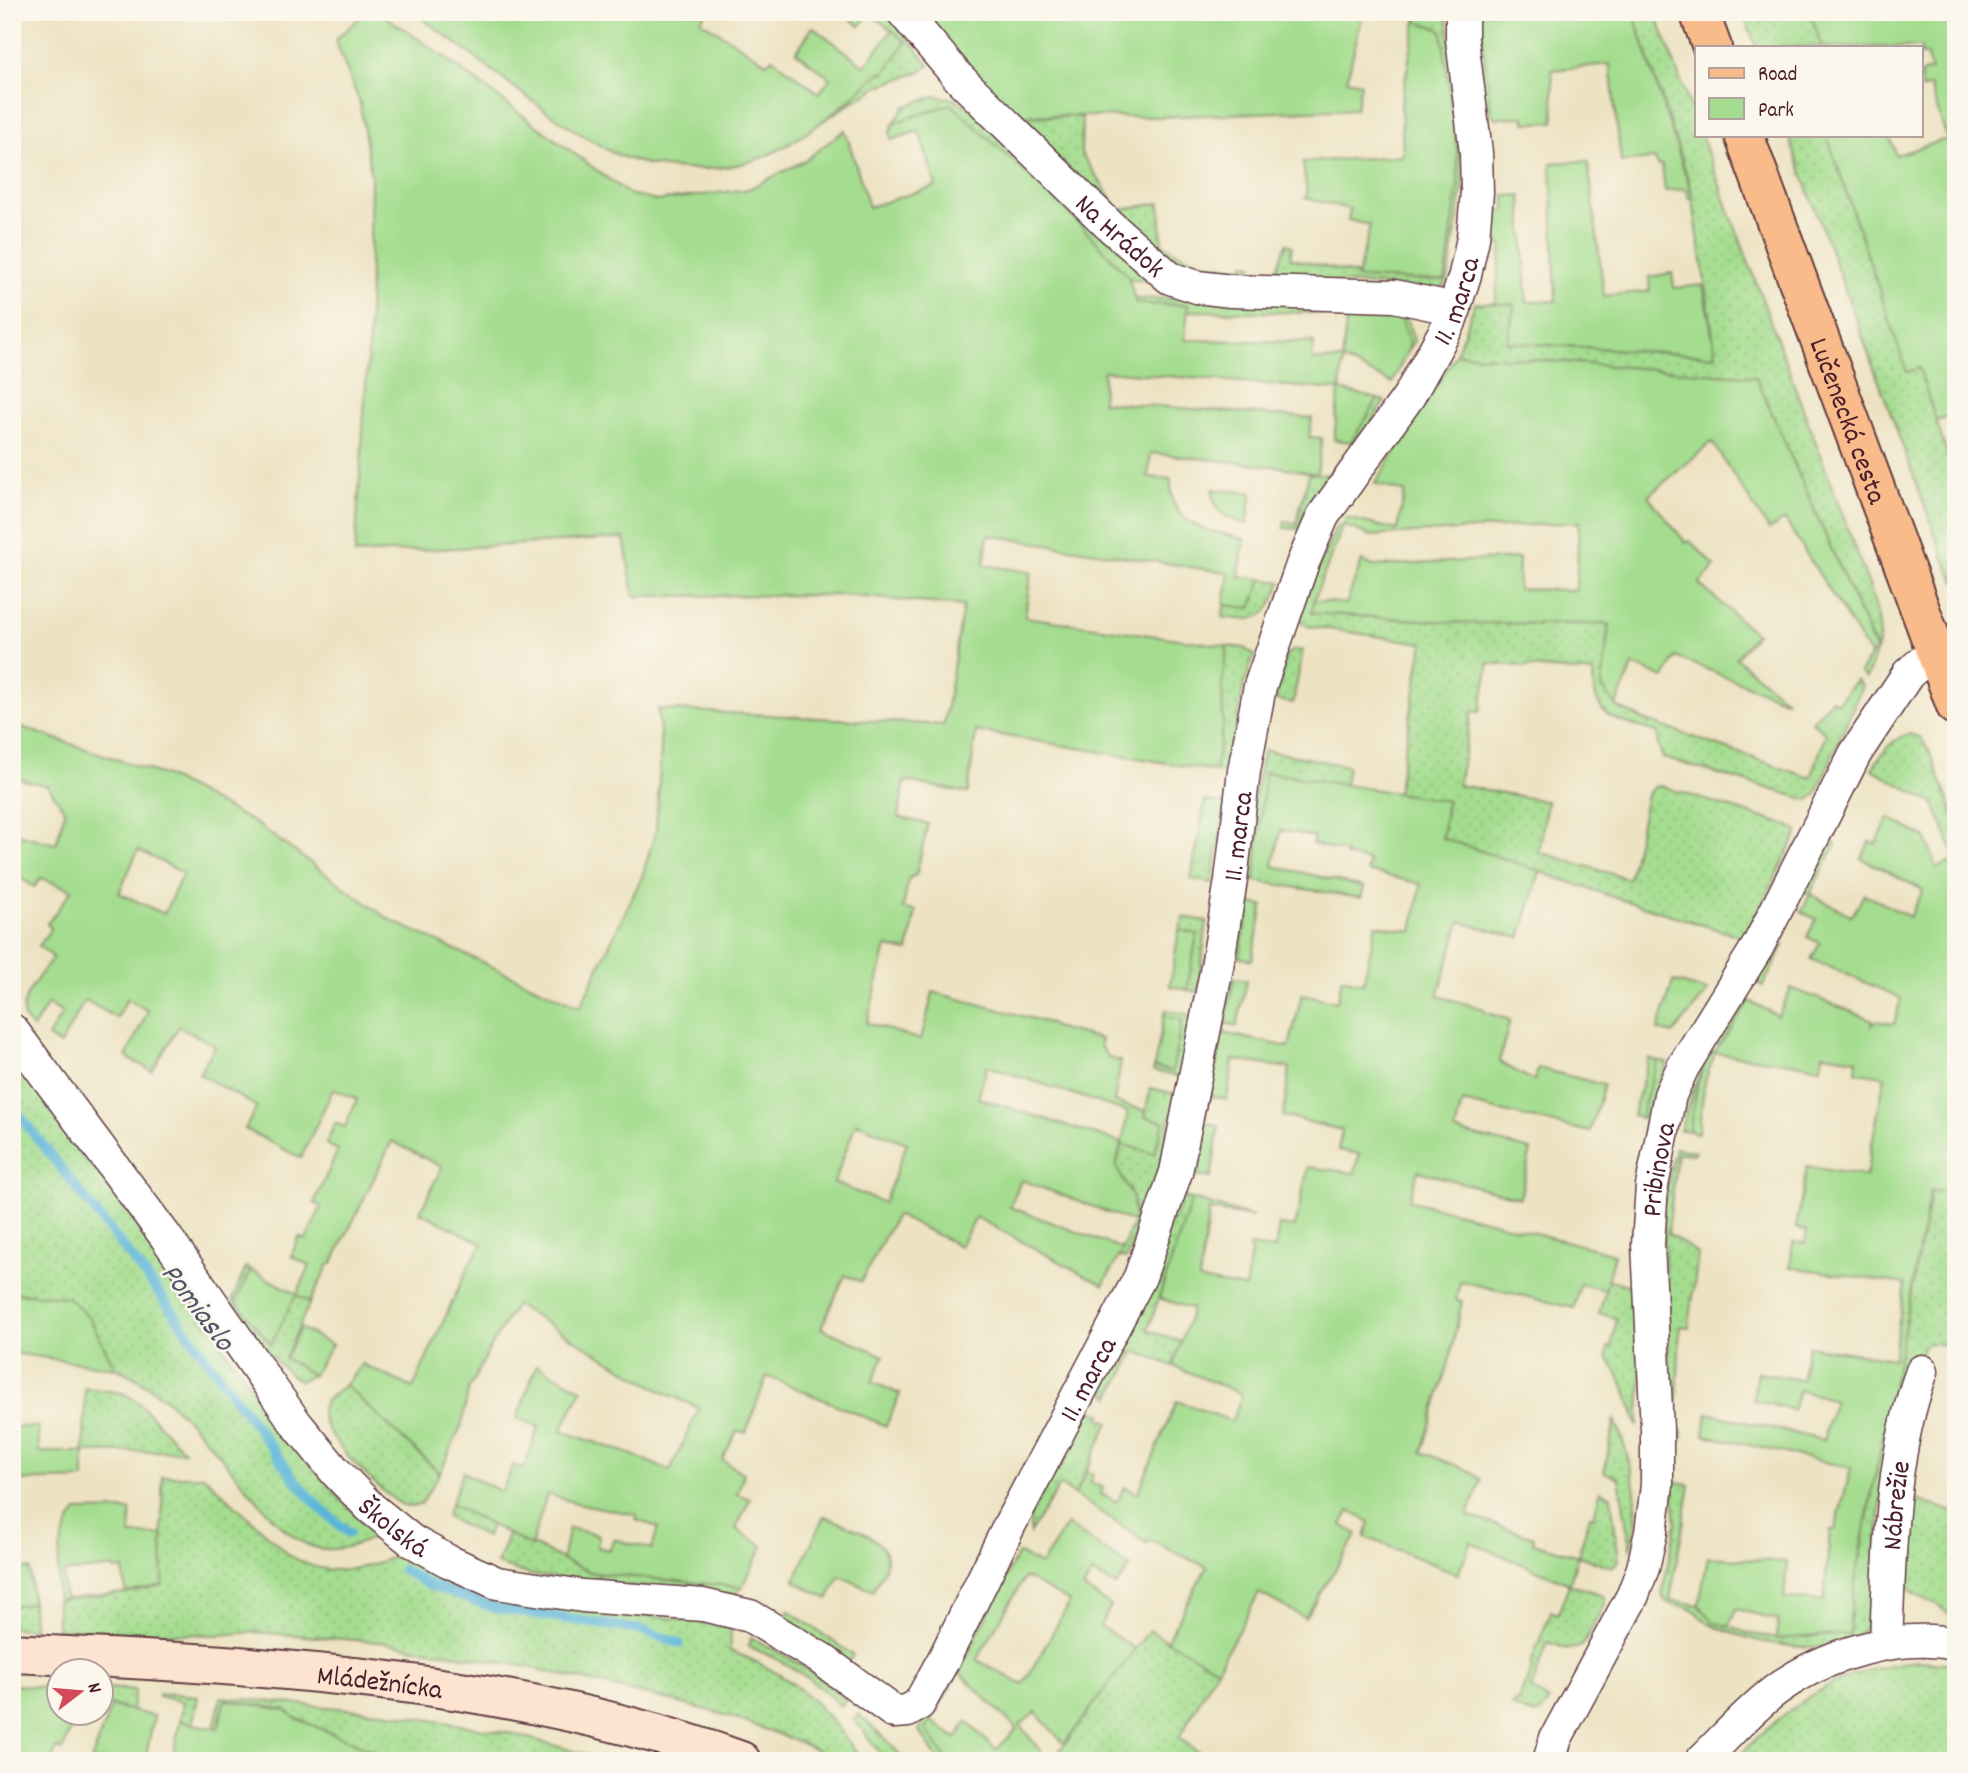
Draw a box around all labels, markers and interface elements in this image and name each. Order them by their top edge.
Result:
legend [1695,46,1923,136]
text: Road [1758,61,1797,91]
text: Park [1758,97,1794,127]
street label: Na Hrádok [1064,187,1172,290]
street label: 11. marca [1426,253,1493,354]
street label: Lučenecká cesta [1796,333,1895,511]
street label: 11. marca [1216,789,1267,884]
street label: Pribinova [1635,1118,1689,1218]
water label: Pomiaslo [148,1256,244,1363]
street label: 11. marca [1052,1331,1130,1430]
street label: Nábrežie [1875,1458,1924,1552]
street label: Školská [346,1490,434,1571]
north arrow [46,1658,116,1728]
street label: Mládežnícka [315,1658,446,1713]
text: N [79,1680,107,1697]

